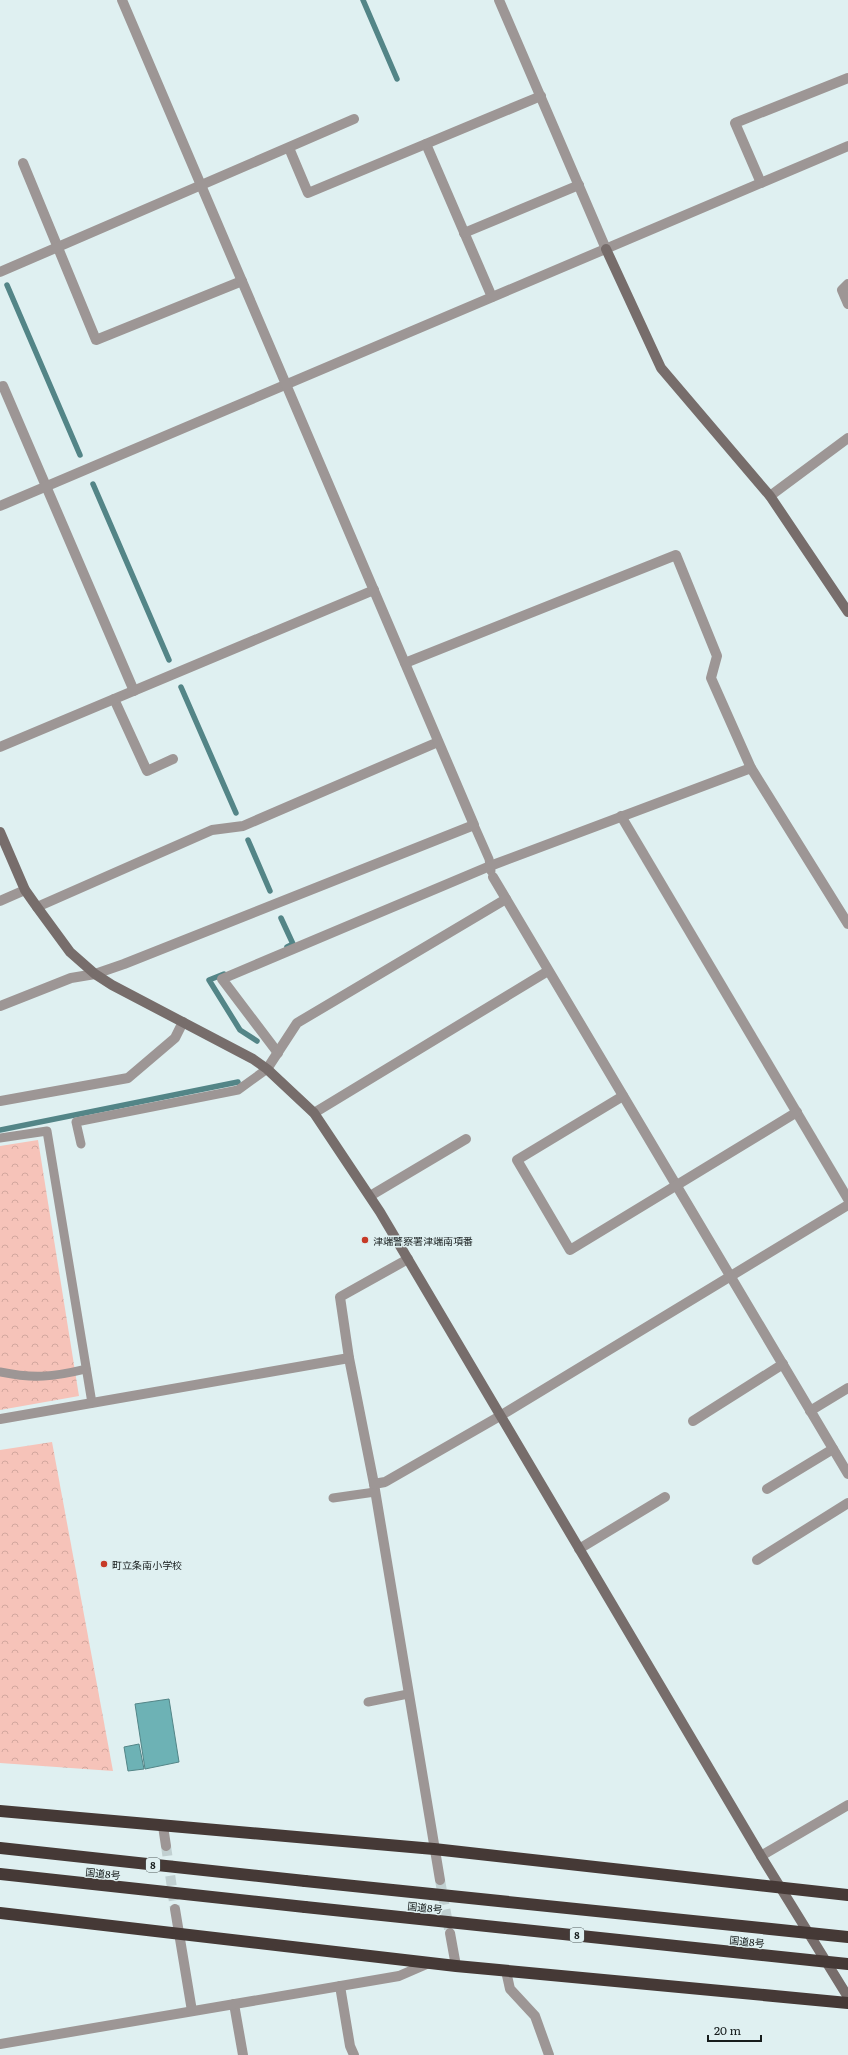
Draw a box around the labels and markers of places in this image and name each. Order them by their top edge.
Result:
place label: 津端警察署津端南項番 [373,1233,473,1248]
marker: 津端警察署津端南項番 [360,1235,370,1245]
place label: 町立条南小学校 [112,1557,182,1572]
marker: 町立条南小学校 [99,1559,109,1569]

